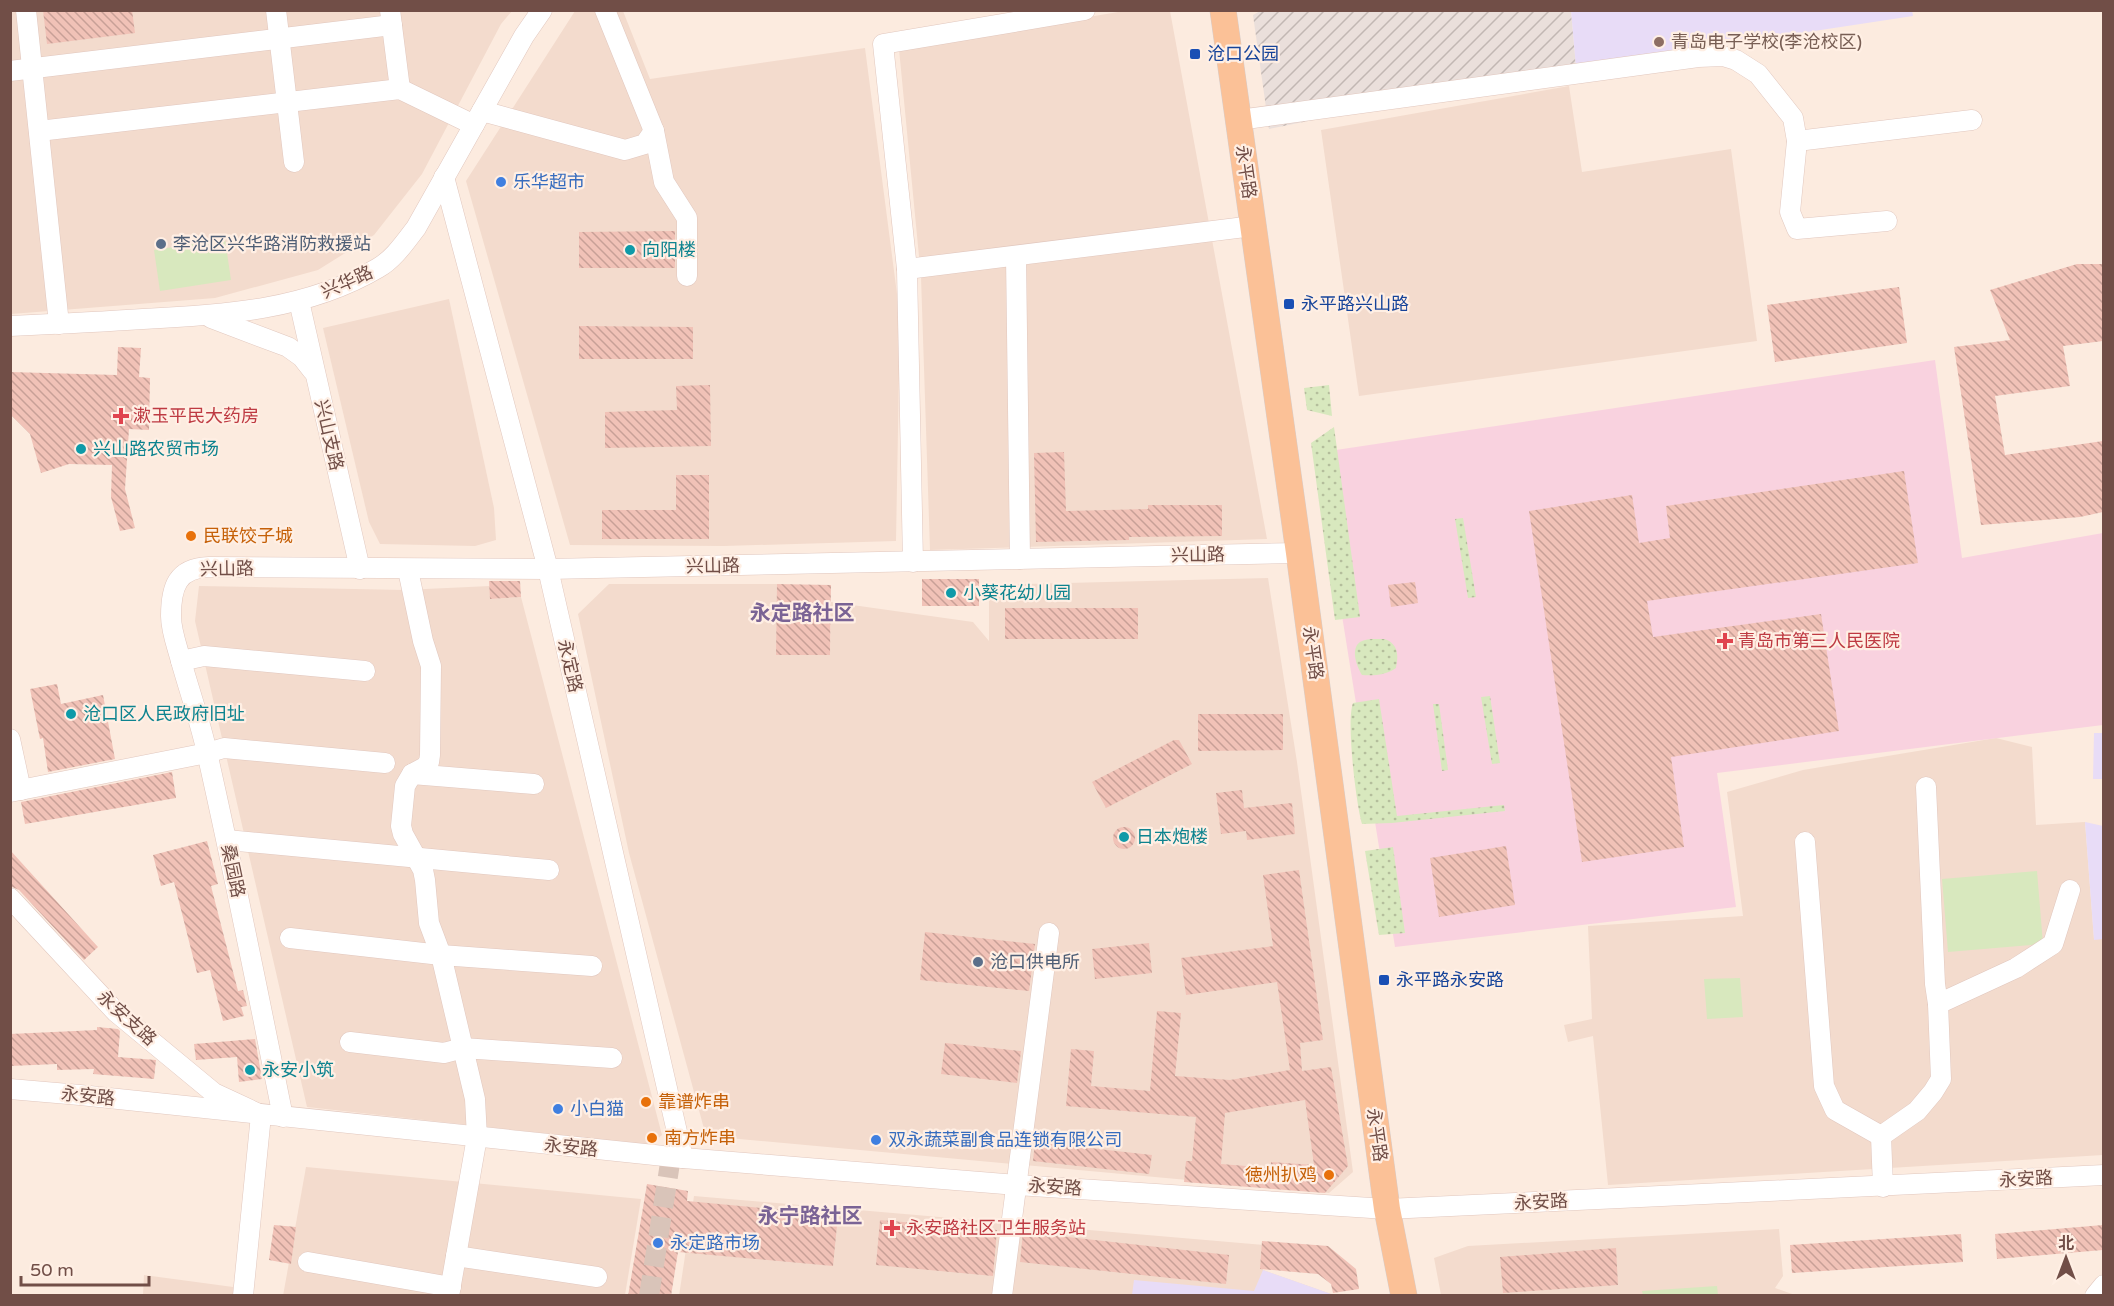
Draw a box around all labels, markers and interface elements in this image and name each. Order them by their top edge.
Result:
place label: 青岛电子学校(李沧校区) [1671,31,1862,53]
marker: 青岛电子学校(李沧校区) [1652,35,1666,49]
place label: 沧口公园 [1207,43,1279,65]
marker: 沧口公园 [1188,47,1202,61]
street label: 永平路 [1231,144,1261,200]
place label: 乐华超市 [513,171,585,193]
marker: 乐华超市 [494,175,508,189]
place label: 李沧区兴华路消防救援站 [173,233,371,255]
marker: 李沧区兴华路消防救援站 [154,237,168,251]
place label: 向阳楼 [642,239,696,261]
marker: 向阳楼 [623,243,637,257]
street label: 兴华路 [318,261,376,303]
place label: 永平路兴山路 [1301,293,1409,315]
marker: 永平路兴山路 [1282,297,1296,311]
street label: 兴山支路 [310,397,348,473]
place label: 漱玉平民大药房 [133,405,259,427]
marker: 漱玉平民大药房 [114,409,128,423]
place label: 兴山路农贸市场 [93,438,219,460]
marker: 兴山路农贸市场 [74,442,88,456]
place label: 民联饺子城 [203,525,293,547]
marker: 民联饺子城 [184,529,198,543]
street label: 兴山路 [1171,544,1225,566]
street label: 兴山路 [686,555,740,577]
street label: 兴山路 [200,558,254,580]
place label: 小葵花幼儿园 [963,582,1071,604]
marker: 小葵花幼儿园 [944,586,958,600]
district label: 永定路社区 [750,601,855,626]
street label: 永平路 [1298,625,1328,681]
place label: 青岛市第三人民医院 [1738,630,1900,652]
marker: 青岛市第三人民医院 [1716,632,1734,650]
street label: 永定路 [553,637,587,695]
place label: 沧口区人民政府旧址 [83,703,245,725]
marker: 沧口区人民政府旧址 [64,707,78,721]
place label: 日本炮楼 [1136,826,1208,848]
marker: 日本炮楼 [1117,830,1131,844]
street label: 桑园路 [217,842,249,900]
place label: 沧口供电所 [990,951,1080,973]
marker: 沧口供电所 [971,955,985,969]
place label: 永平路永安路 [1396,969,1504,991]
marker: 永平路永安路 [1377,973,1391,987]
street label: 永安支路 [93,986,161,1050]
place label: 永安小筑 [262,1059,334,1081]
marker: 永安小筑 [243,1063,257,1077]
street label: 永安路 [60,1082,116,1110]
place label: 靠谱炸串 [658,1091,730,1113]
marker: 靠谱炸串 [639,1095,653,1109]
place label: 小白猫 [570,1098,624,1120]
marker: 小白猫 [551,1102,565,1116]
street label: 永平路 [1362,1107,1392,1163]
place label: 南方炸串 [664,1127,736,1149]
place label: 双永蔬菜副食品连锁有限公司 [888,1129,1122,1151]
marker: 南方炸串 [645,1131,659,1145]
street label: 永安路 [543,1133,599,1161]
marker: 双永蔬菜副食品连锁有限公司 [869,1133,883,1147]
place label: 徳州扒鸡 [1245,1164,1317,1186]
street label: 永安路 [1998,1167,2054,1191]
marker: 徳州扒鸡 [1322,1168,1336,1182]
street label: 永安路 [1027,1174,1083,1200]
street label: 永安路 [1513,1190,1569,1214]
district label: 永宁路社区 [758,1204,863,1229]
place label: 永安路社区卫生服务站 [906,1217,1086,1239]
marker: 永安路社区卫生服务站 [883,1219,901,1237]
north arrow [2036,1228,2096,1288]
place label: 永定路市场 [670,1232,760,1254]
text: 北 [2058,1234,2074,1254]
marker: 永定路市场 [651,1236,665,1250]
scale bar [21,1249,148,1287]
text: 50 m [30,1259,74,1281]

